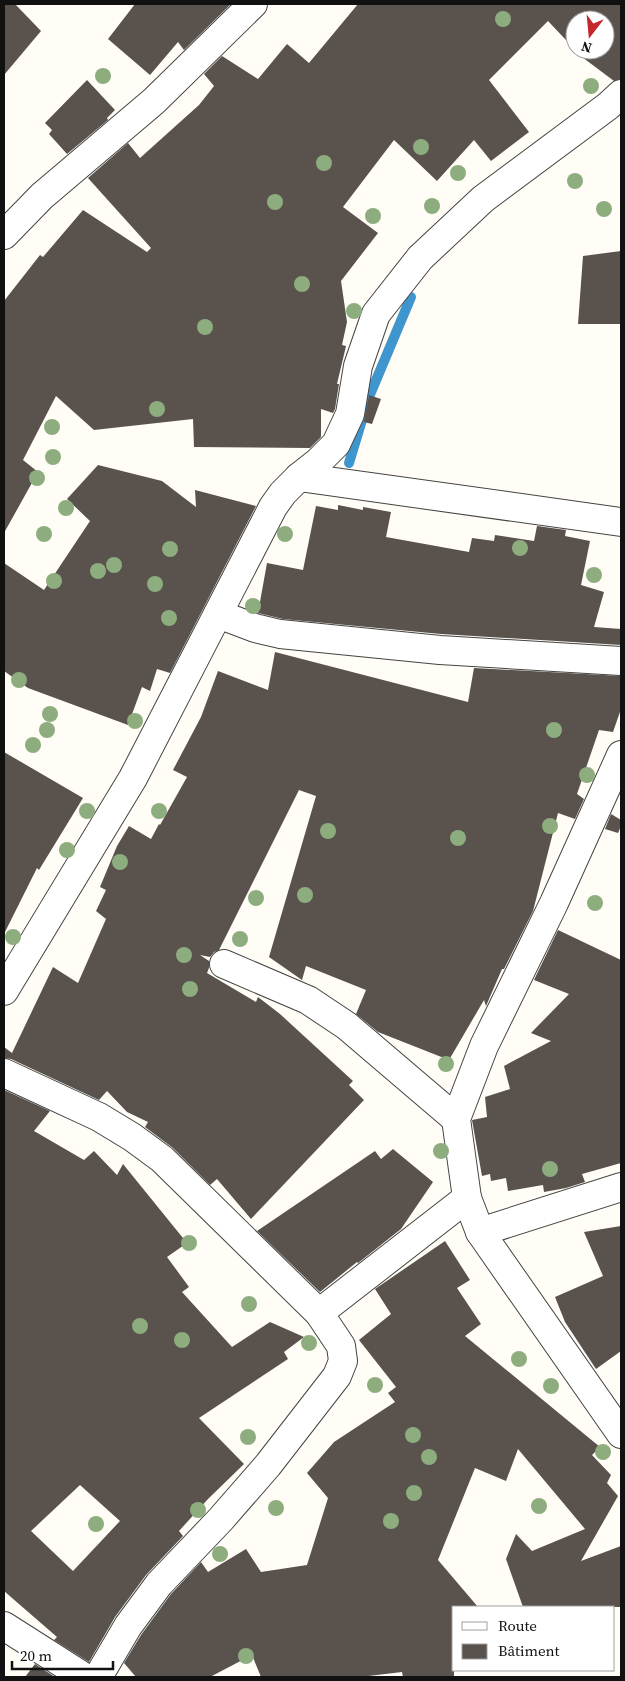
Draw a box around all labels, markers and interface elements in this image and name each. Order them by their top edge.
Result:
north arrow [565,10,615,60]
text: N [579,36,594,59]
legend [452,1606,615,1671]
text: Route [498,1615,537,1636]
scale bar [12,1638,114,1670]
text: Bâtiment [498,1640,560,1661]
text: 20 m [20,1645,52,1666]

